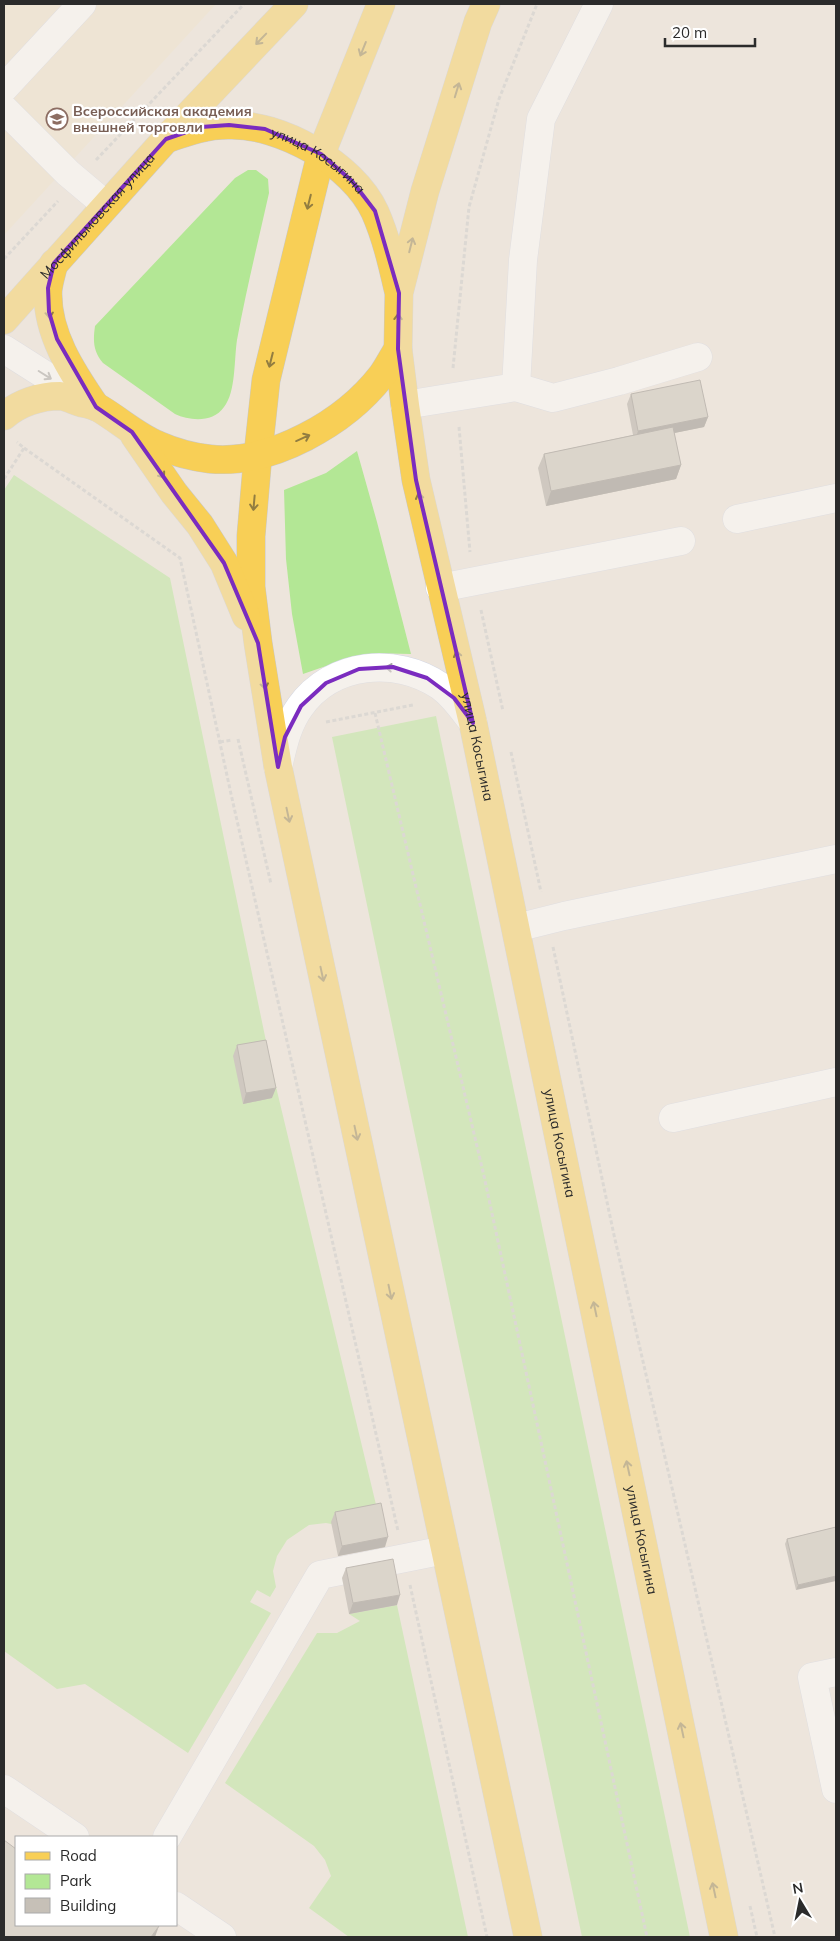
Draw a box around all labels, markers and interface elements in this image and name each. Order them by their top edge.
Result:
scale bar [665,15,755,47]
text: 20 m [672,23,707,42]
one-way arrow [255,33,267,45]
one-way arrow [358,41,367,56]
one-way arrow [452,82,462,98]
place label: Всероссийская академия внешней торговли [73,102,252,136]
school or university icon: Всероссийская академия внешней торговли [45,107,69,131]
street label: улица Косыгина [268,123,369,197]
street label: Мосфильмовская улица [36,149,159,283]
one-way arrow [304,193,314,209]
one-way arrow [407,238,416,254]
one-way arrow [45,303,54,319]
one-way arrow [394,313,403,329]
one-way arrow [266,351,275,367]
one-way arrow [38,369,52,380]
one-way arrow [295,432,310,442]
one-way arrow [155,464,165,478]
one-way arrow [415,493,425,509]
one-way arrow [249,495,258,511]
one-way arrow [452,651,462,667]
one-way arrow [385,663,401,673]
one-way arrow [259,674,269,690]
street label: улица Косыгина [457,690,498,803]
one-way arrow [284,807,293,823]
one-way arrow [318,966,327,982]
street label: улица Косыгина [540,1087,580,1199]
one-way arrow [352,1125,361,1141]
one-way arrow [386,1283,395,1299]
one-way arrow [589,1302,599,1318]
one-way arrow [622,1461,632,1477]
street label: улица Косыгина [622,1484,662,1596]
one-way arrow [676,1723,686,1739]
legend [15,1836,178,1926]
text: Road [60,1846,97,1865]
text: Park [60,1871,92,1890]
north arrow [775,1876,825,1926]
text: N [791,1878,805,1898]
one-way arrow [709,1882,719,1898]
text: Building [60,1896,116,1915]

